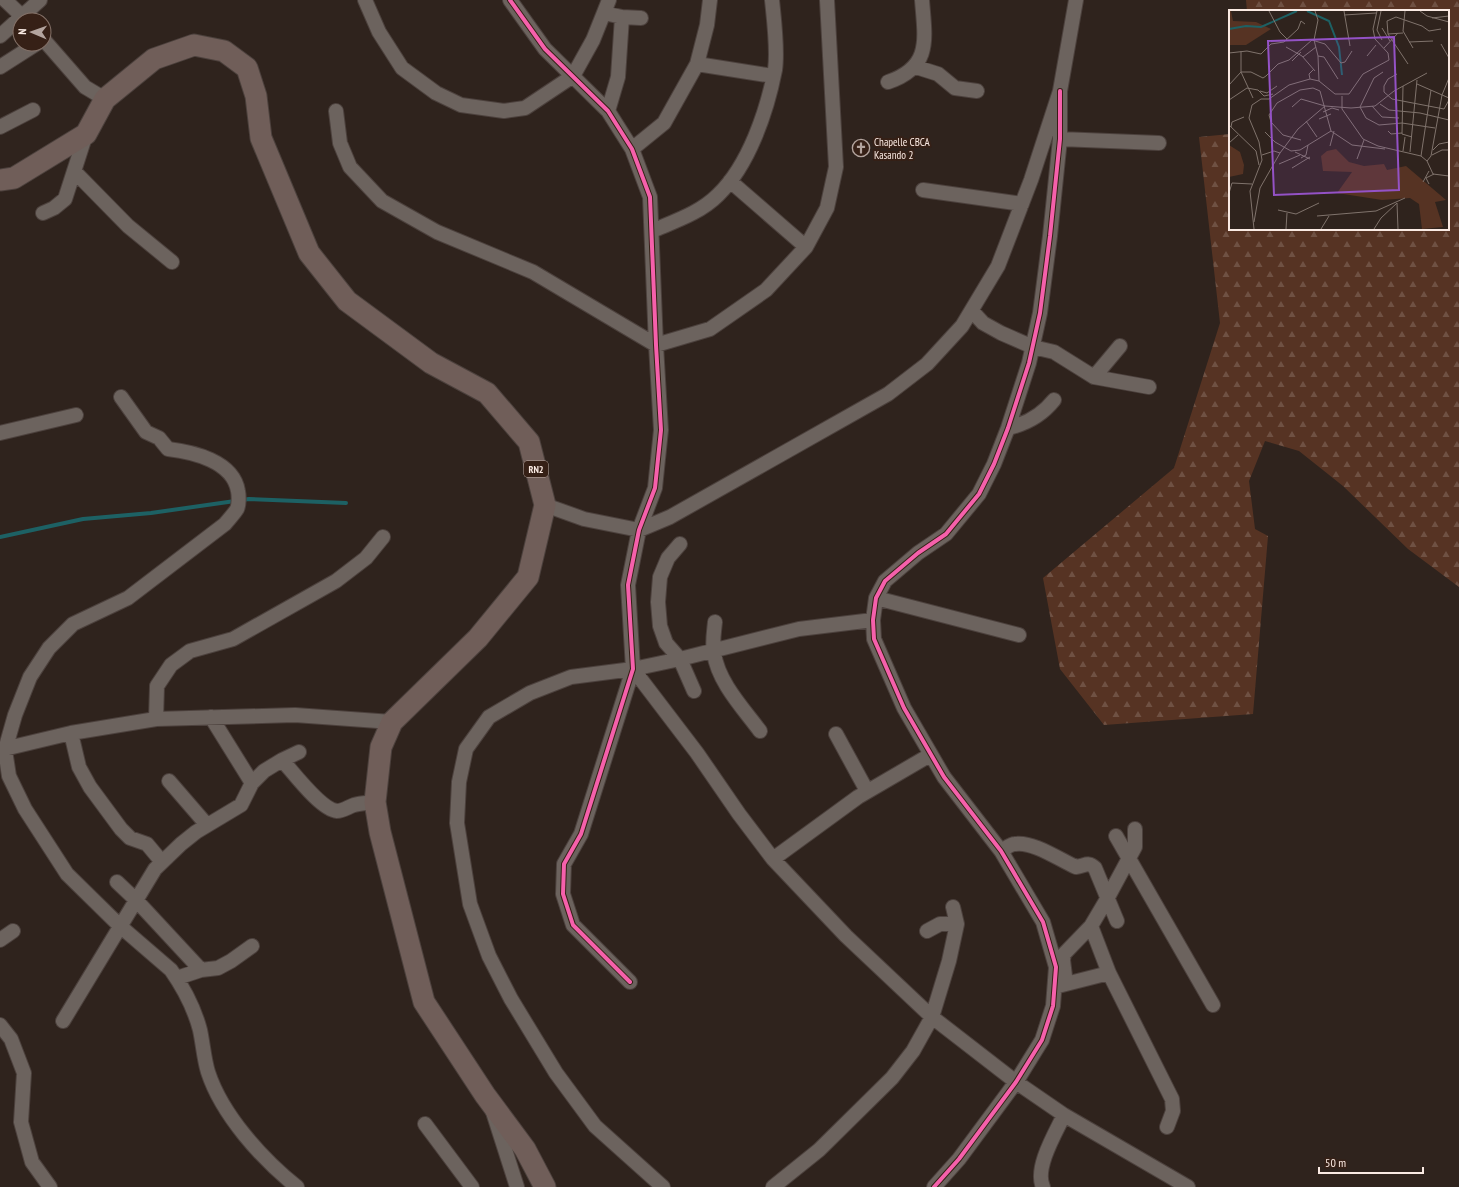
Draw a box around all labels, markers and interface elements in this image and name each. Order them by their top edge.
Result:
inset map [1229,10,1449,230]
north arrow [12,12,52,52]
text: N [15,28,29,35]
place label: Chapelle CBCA Kasando 2 [874,135,931,162]
church icon: Chapelle CBCA Kasando 2 [851,138,871,158]
road number: RN2 [524,461,548,477]
scale bar [1319,1149,1423,1175]
text: 50 m [1325,1155,1346,1170]

